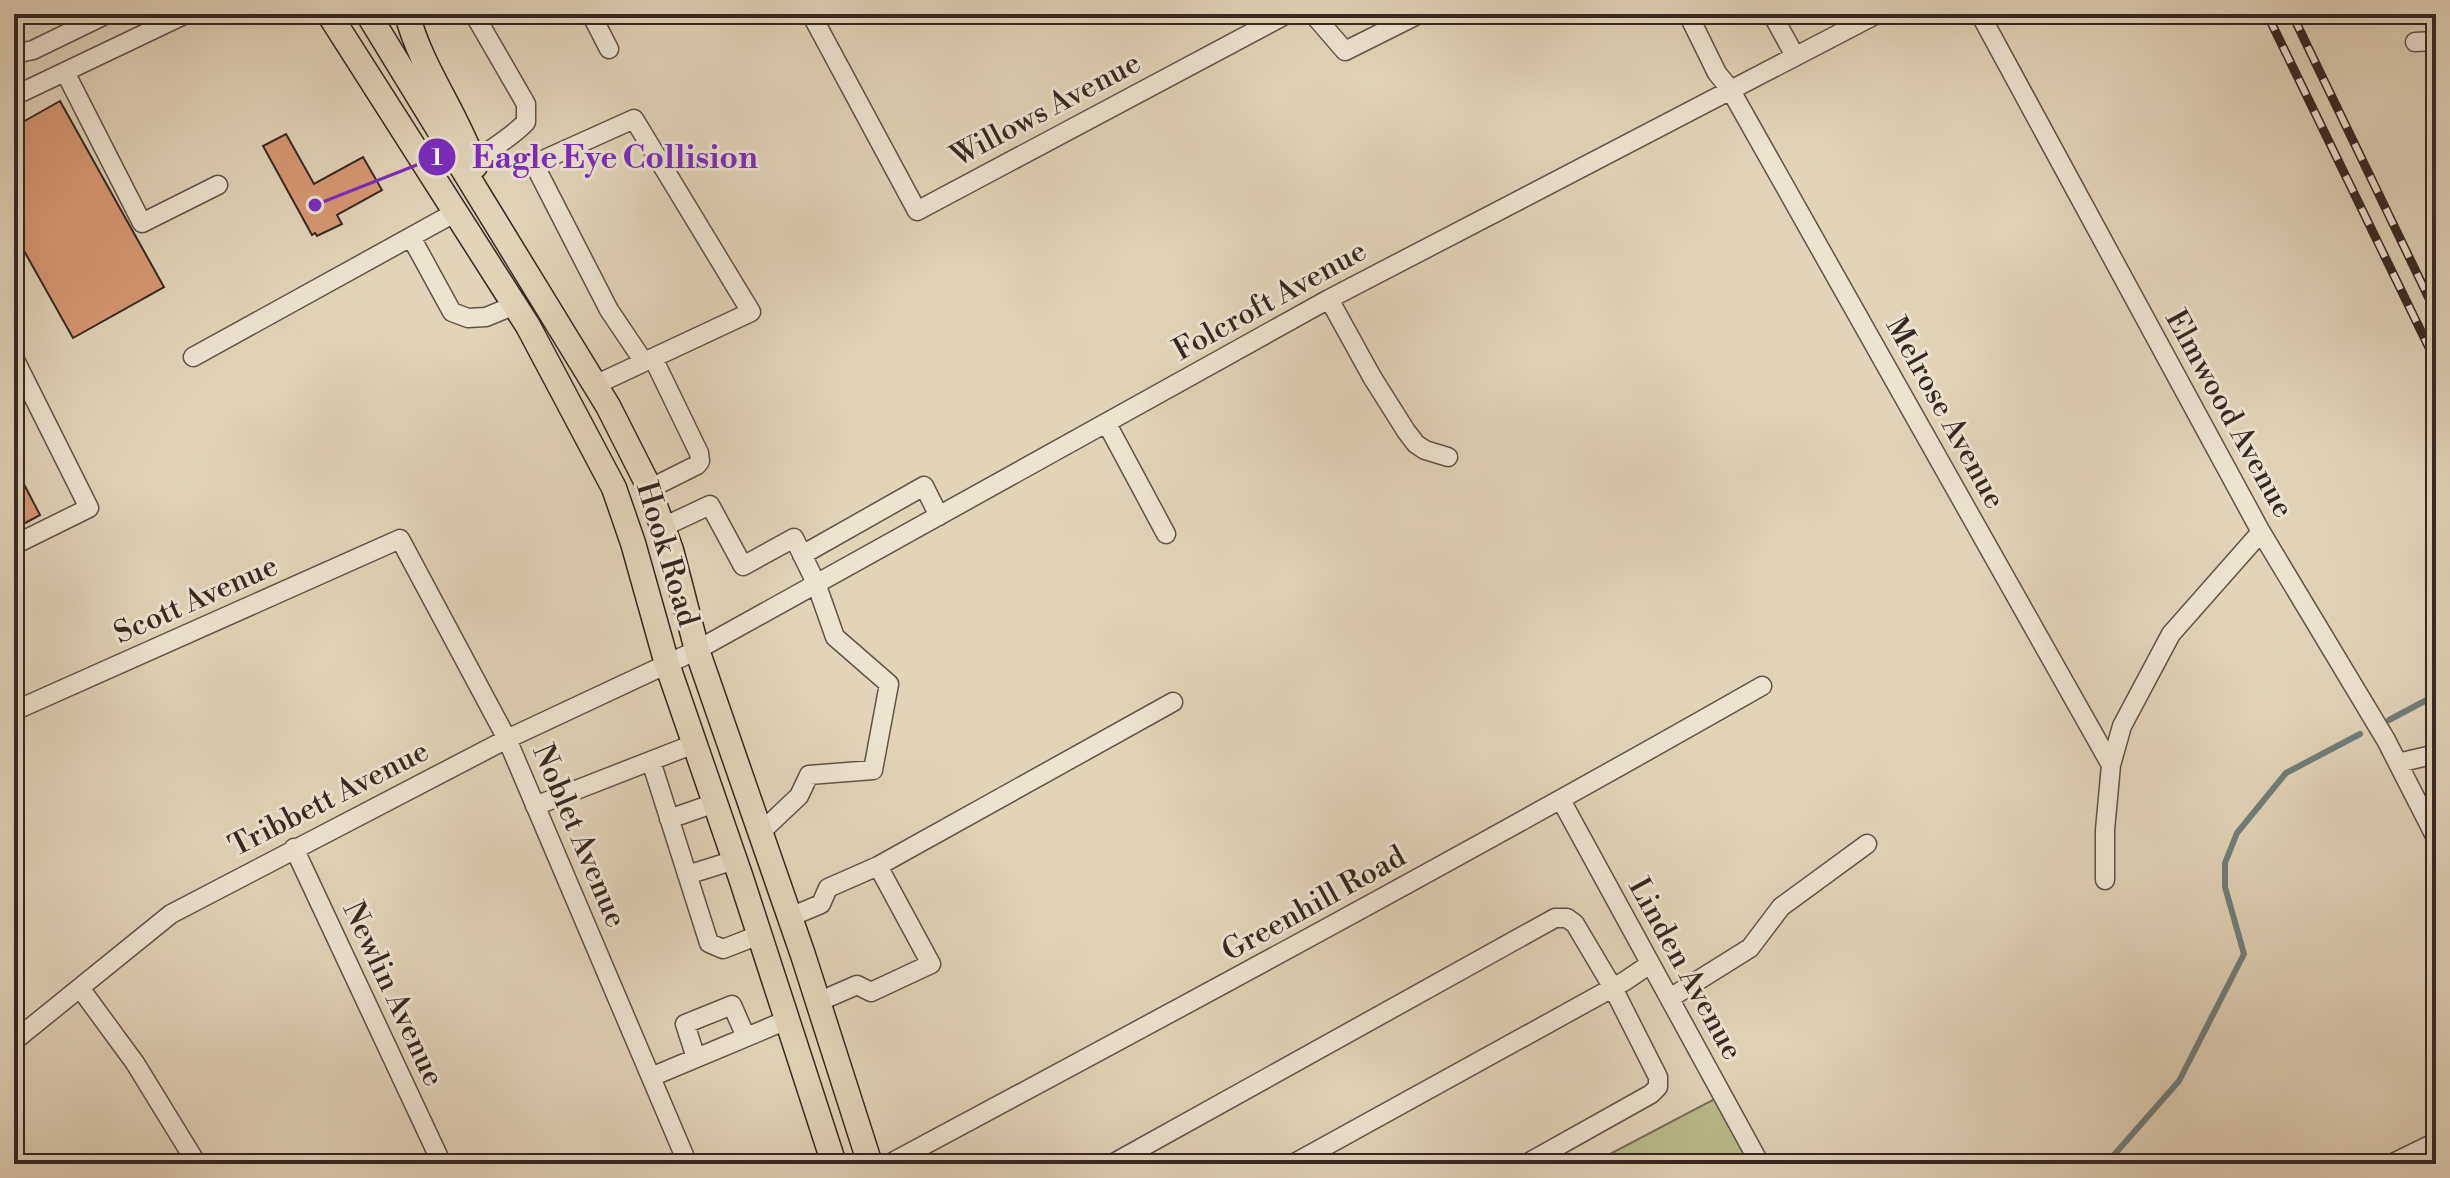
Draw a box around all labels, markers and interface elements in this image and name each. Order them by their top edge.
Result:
street label: Willows Avenue [944,44,1147,176]
callout: Eagle Eye Collision [417,129,774,185]
text: Eagle Eye Collision [472,138,758,178]
text: 1 [431,143,443,173]
street label: Folcroft Avenue [1167,232,1373,370]
street label: Elmwood Avenue [2156,303,2302,525]
street label: Melrose Avenue [1877,310,2013,516]
street label: Hook Road [627,477,707,631]
street label: Scott Avenue [108,547,284,653]
street label: Tribbett Avenue [223,732,435,866]
street label: Noblet Avenue [523,739,635,933]
street label: Greenhill Road [1215,838,1413,970]
street label: Linden Avenue [1619,871,1751,1067]
street label: Newlin Avenue [334,896,452,1092]

